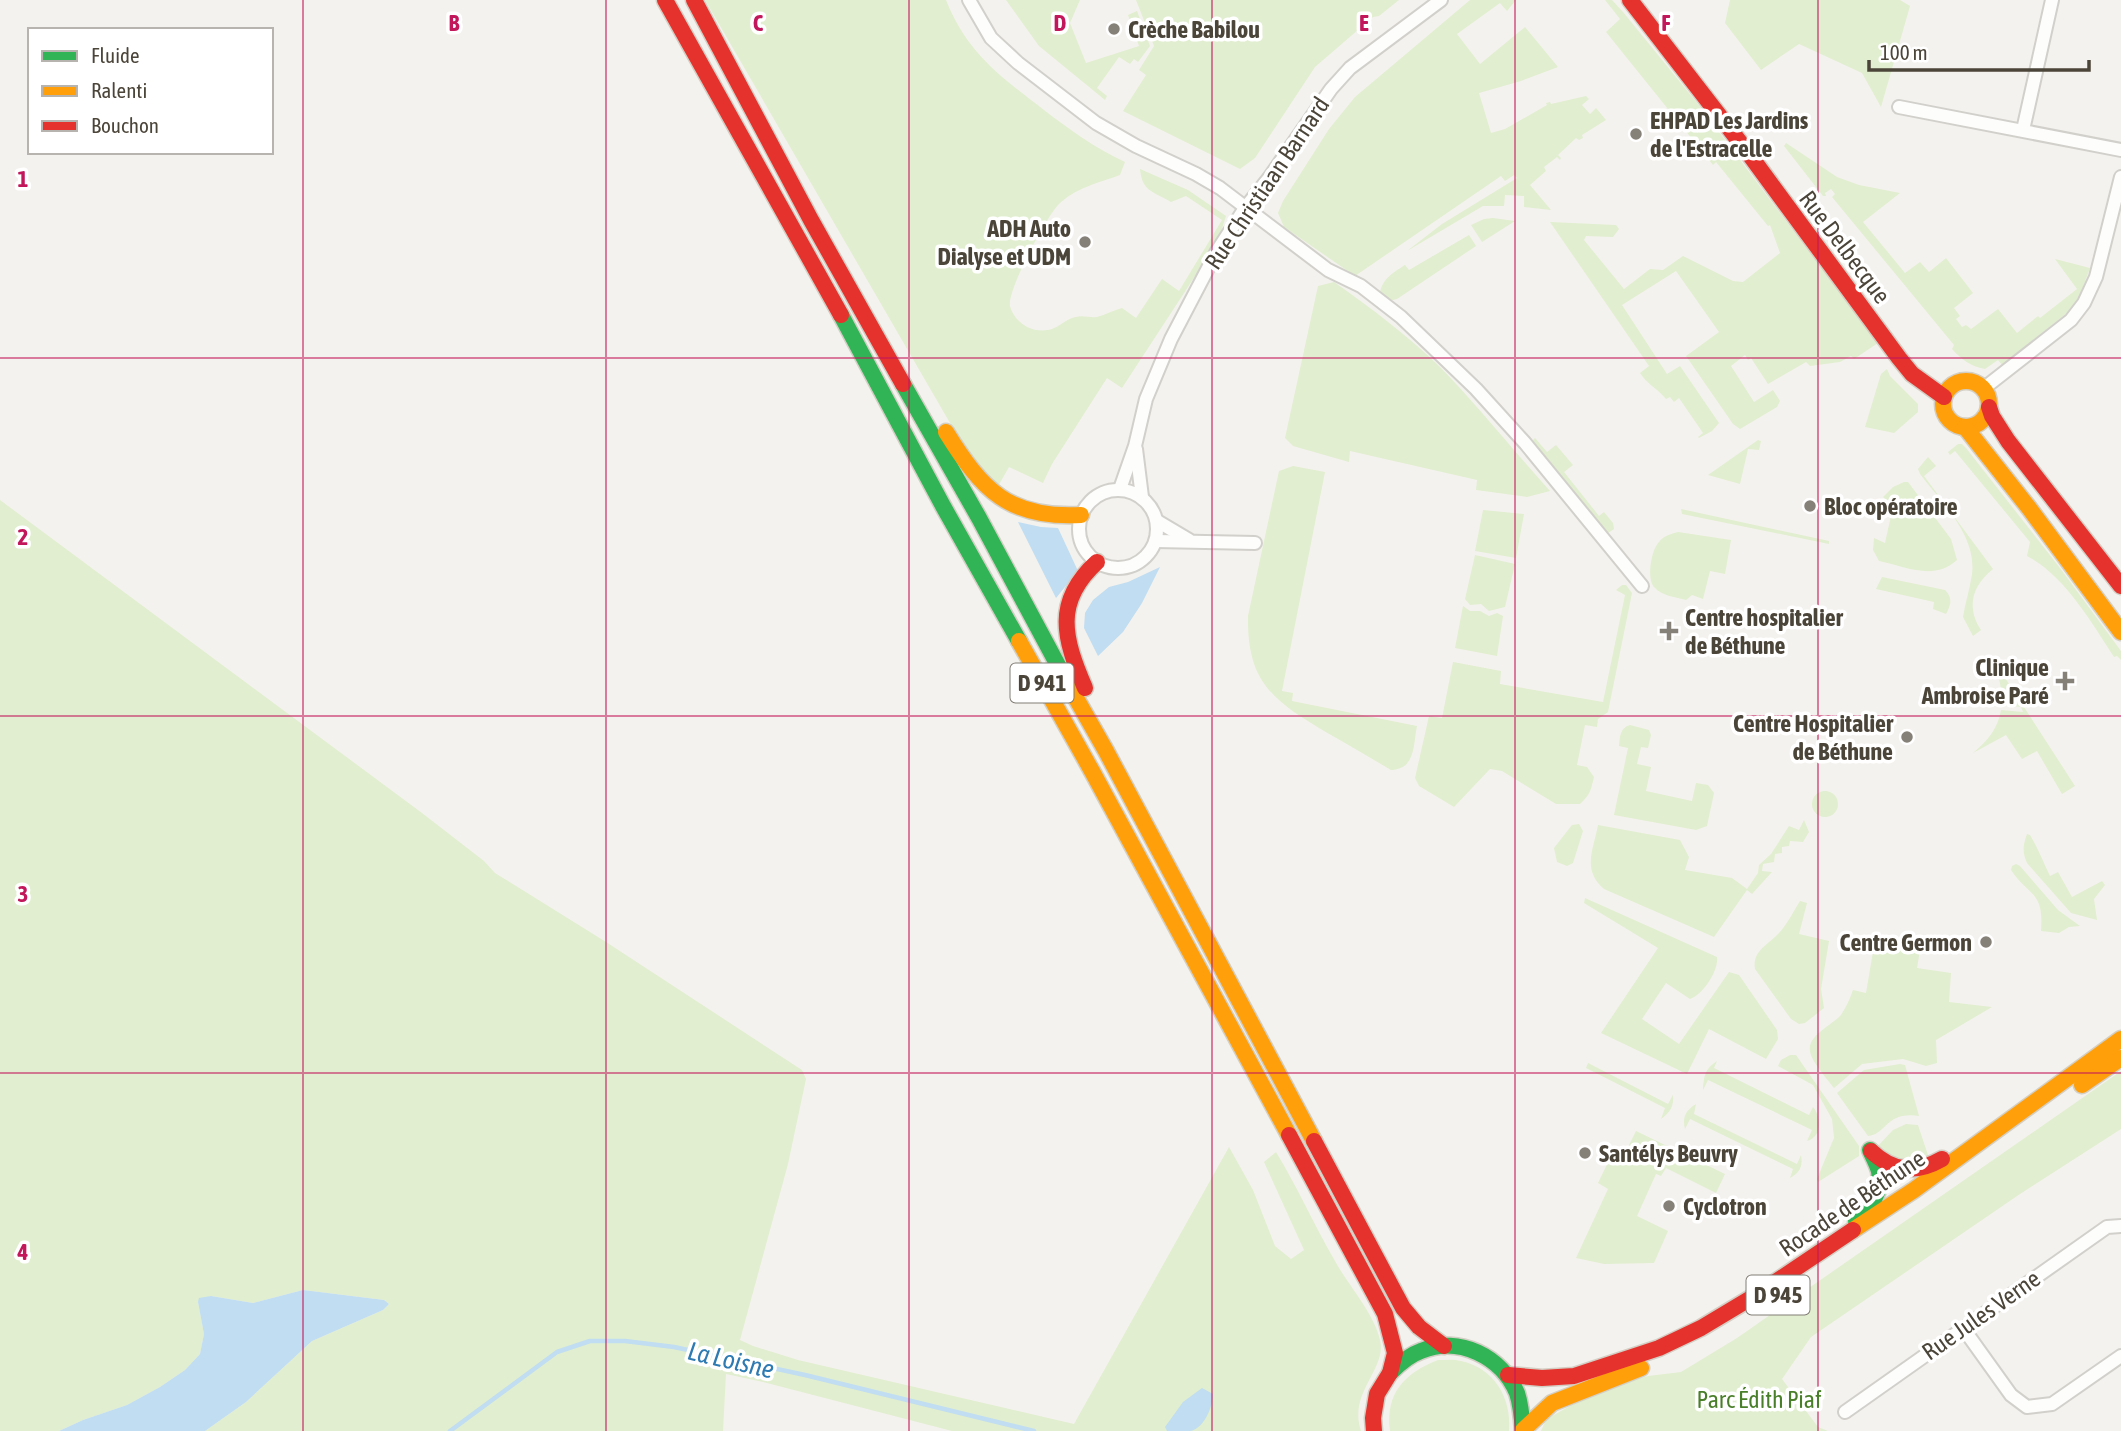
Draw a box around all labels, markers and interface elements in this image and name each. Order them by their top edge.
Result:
text: B [449,10,460,36]
text: C [753,10,764,36]
text: D [1054,10,1067,36]
text: E [1359,10,1369,36]
text: F [1661,10,1671,36]
place label: Crèche Babilou [1128,16,1260,43]
marker: Crèche Babilou [1106,21,1122,37]
legend [28,28,273,154]
scale bar [1869,28,2090,72]
text: 100 m [1880,40,1928,64]
text: Fluide [91,43,140,67]
text: Ralenti [91,78,147,102]
street label: Rue Christiaan Barnard [1199,92,1335,274]
place label: EHPAD Les Jardins de l'Estracelle [1650,107,1809,162]
text: Bouchon [91,113,159,137]
marker: EHPAD Les Jardins de l'Estracelle [1628,126,1644,142]
text: 1 [18,166,29,192]
street label: Rue Delbecque [1794,186,1896,308]
place label: ADH Auto Dialyse et UDM [937,215,1071,270]
marker: ADH Auto Dialyse et UDM [1077,234,1093,250]
place label: Bloc opératoire [1824,493,1958,520]
marker: Bloc opératoire [1802,498,1818,514]
text: 2 [18,524,28,550]
place label: Centre hospitalier de Béthune [1685,604,1844,659]
marker: Centre hospitalier de Béthune [1659,621,1679,641]
place label: Clinique Ambroise Paré [1921,654,2049,709]
road number: D 941 [1010,664,1074,702]
marker: Clinique Ambroise Paré [2055,671,2075,691]
place label: Centre Hospitalier de Béthune [1733,710,1894,765]
marker: Centre Hospitalier de Béthune [1899,729,1915,745]
text: 3 [18,881,28,907]
place label: Centre Germon [1840,929,1972,956]
marker: Centre Germon [1978,934,1994,950]
place label: Santélys Beuvry [1599,1140,1738,1167]
street label: Rocade de Béthune [1774,1144,1930,1262]
marker: Santélys Beuvry [1577,1145,1593,1161]
place label: Cyclotron [1683,1193,1767,1220]
marker: Cyclotron [1661,1198,1677,1214]
text: 4 [17,1239,29,1265]
street label: Rue Jules Verne [1917,1265,2045,1365]
road number: D 945 [1746,1276,1810,1314]
water label: La Loisne [685,1336,777,1384]
park label: Parc Édith Piaf [1696,1386,1822,1413]

